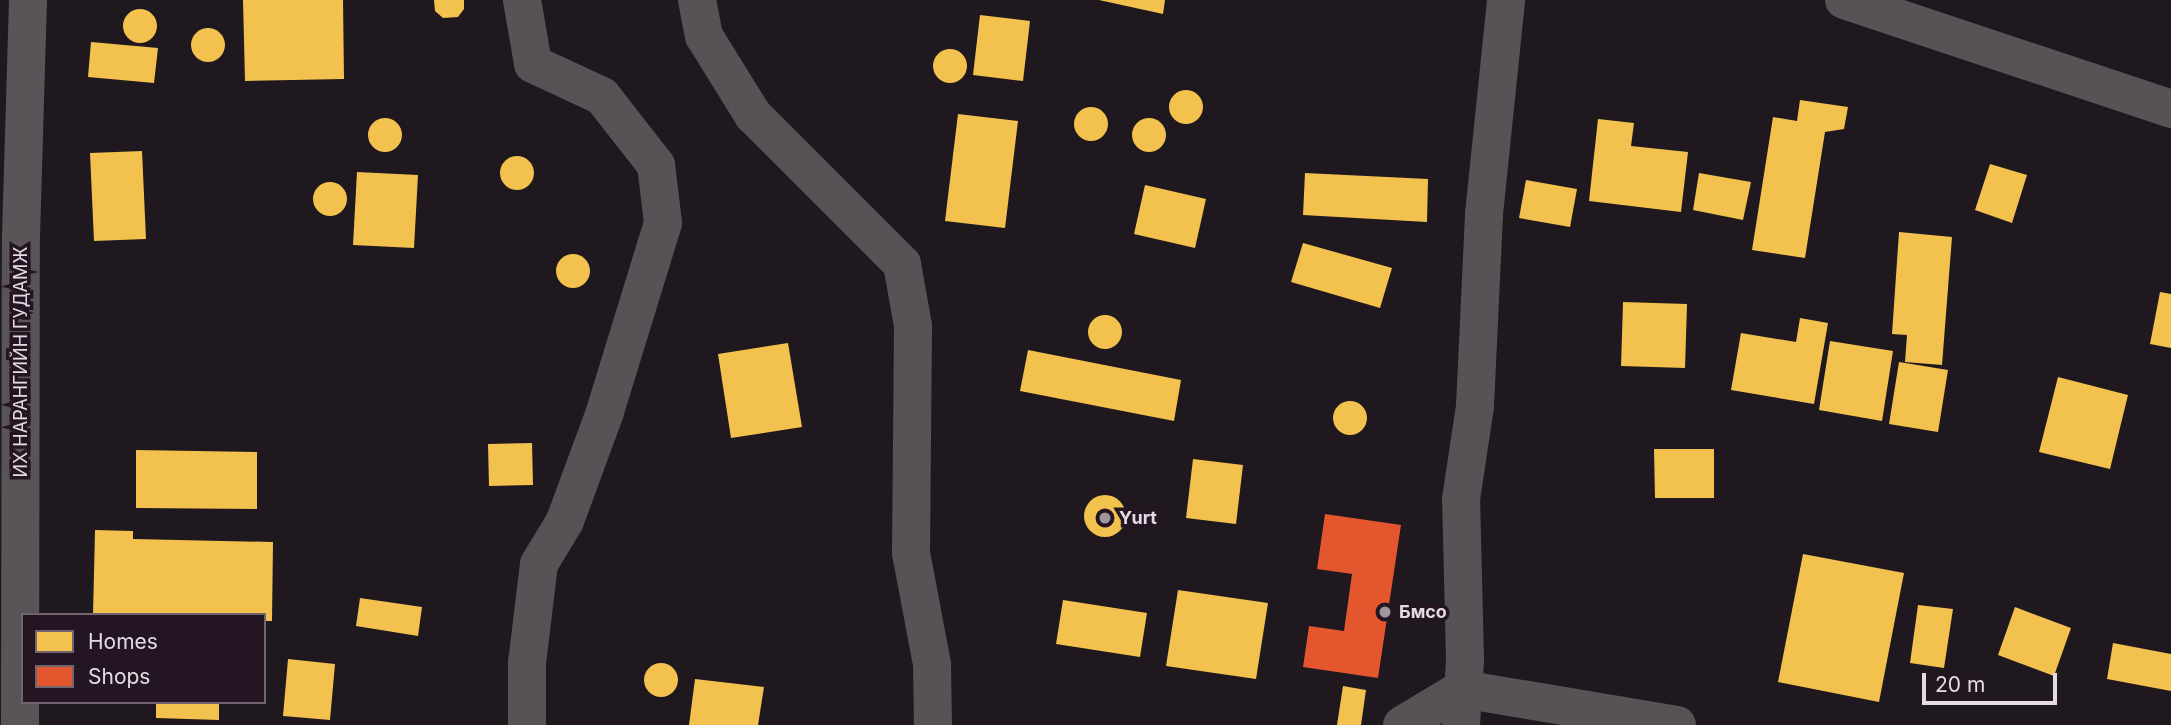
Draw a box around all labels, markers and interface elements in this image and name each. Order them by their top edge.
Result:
street label: ИХ НАРАНГИЙН ГУДАМЖ [10,246,32,478]
place label: Yurt [1119,507,1157,529]
marker: Yurt [1097,510,1113,526]
place label: Бмсо [1399,601,1447,623]
marker: Бмсо [1377,604,1393,620]
legend [21,613,266,704]
text: Homes [88,629,158,654]
scale bar [1926,658,2061,702]
text: Shops [88,664,150,689]
text: 20 m [1935,672,1985,697]

